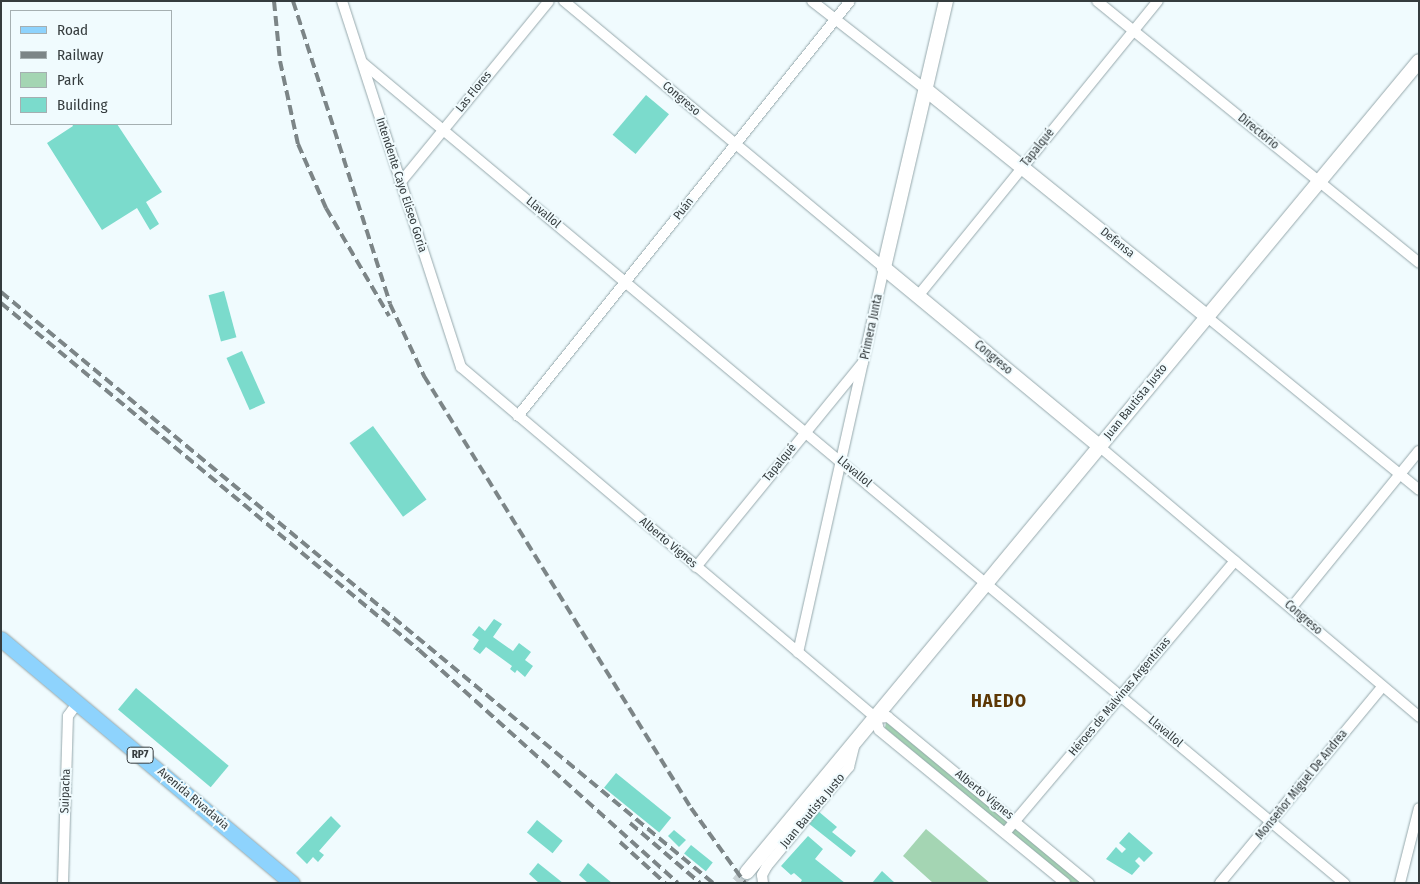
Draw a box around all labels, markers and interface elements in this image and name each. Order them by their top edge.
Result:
legend [10,10,172,125]
text: Road [57,21,88,39]
text: Railway [57,46,104,64]
street label: Las Flores [453,69,495,115]
text: Park [57,71,84,89]
street label: Congreso [659,79,703,119]
text: Building [57,96,108,114]
street label: Directorio [1235,111,1281,153]
street label: Intendente Cayo Eliseo Goria [372,116,430,254]
street label: Tapalqué [1018,126,1058,170]
street label: Llavallol [523,194,563,232]
street label: Puán [671,195,697,223]
street label: Defensa [1097,225,1137,261]
street label: Primera Junta [858,293,886,361]
street label: Congreso [971,338,1015,378]
street label: Juan Bautista Justo [1101,361,1171,443]
street label: Tapalqué [760,441,800,485]
street label: Llavallol [834,453,874,491]
street label: Alberto Vignes [636,515,700,571]
street label: Congreso [1281,598,1325,638]
street label: Héroes de Malvinas Argentinas [1066,635,1174,759]
district label: HAEDO [970,690,1028,712]
street label: Llavallol [1145,713,1185,751]
street label: Monseñor Miguel De Andrea [1253,727,1351,843]
road number: RP7 [126,746,154,764]
street label: Avenida Rivadavia [154,765,232,833]
street label: Alberto Vignes [952,767,1016,823]
street label: Suipacha [58,768,74,814]
street label: Juan Bautista Justo [778,771,848,851]

